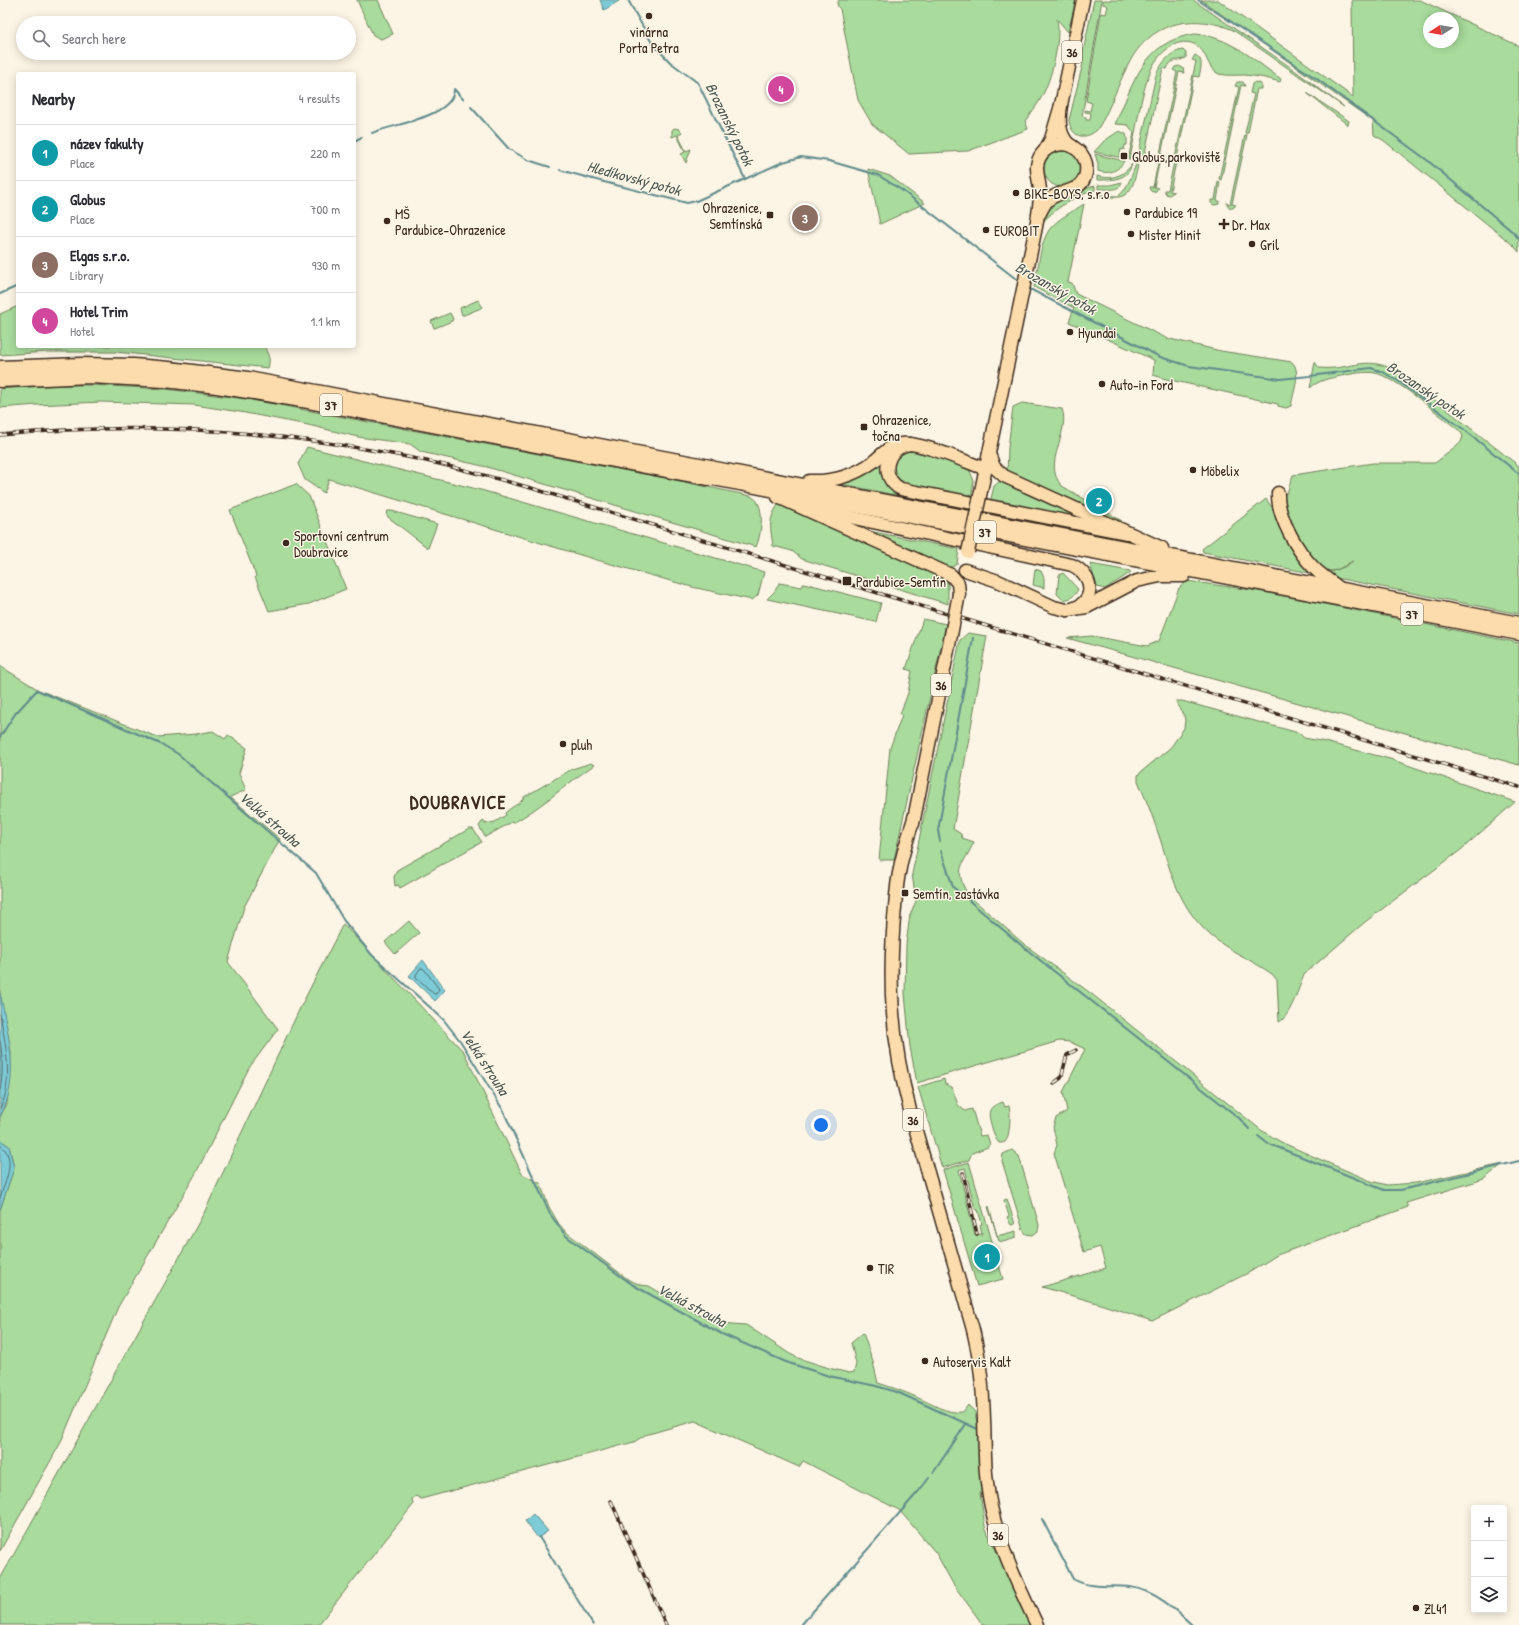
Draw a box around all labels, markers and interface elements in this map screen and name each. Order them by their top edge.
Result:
marker: vinárna Porta Petra [644,11,654,21]
north arrow [1423,12,1459,48]
search box [16,16,356,60]
place label: vinárna Porta Petra [619,22,679,57]
icon: search [30,27,52,49]
text: Search here [62,28,126,49]
road number: 36 [1062,41,1082,63]
pin: 4 [768,74,794,104]
water label: Brozanský potok [701,79,760,171]
text: Nearby [32,87,75,110]
text: 4 results [299,89,340,107]
text: název fakulty [70,133,144,154]
text: 1 [43,144,47,162]
text: 220 m [310,144,340,162]
place label: Globus,parkoviště [1132,147,1221,167]
marker: Globus,parkoviště [1119,151,1129,161]
text: Place [70,154,95,172]
water label: Hledíkovský potok [585,155,685,201]
place label: BIKE-BOYS, s.r.o [1024,184,1110,203]
marker: BIKE-BOYS, s.r.o [1011,188,1021,198]
text: Globus [70,189,105,210]
place label: Ohrazenice, Semtínská [703,198,762,233]
text: 2 [42,200,48,218]
text: 700 m [310,200,340,218]
pin: 3 [792,203,818,233]
place label: Pardubice 19 [1135,203,1197,222]
place label: MŠ Pardubice-Ohrazenice [395,204,506,239]
marker: Pardubice 19 [1122,207,1132,217]
text: Place [70,210,95,228]
marker: Ohrazenice, Semtínská [765,210,775,220]
place label: Dr. Max [1232,215,1270,234]
marker: MŠ Pardubice-Ohrazenice [382,216,392,226]
marker: Dr. Max [1219,219,1229,229]
place label: EUROBIT [994,221,1039,240]
marker: EUROBIT [981,225,991,235]
place label: Mister Minit [1139,225,1201,244]
marker: Mister Minit [1126,229,1136,239]
place label: Gril [1260,235,1279,254]
marker: Gril [1247,239,1257,249]
text: Elgas s.r.o. [70,245,130,266]
text: 3 [42,256,48,274]
text: 930 m [312,256,340,274]
water label: Brozanský potok [1012,256,1102,321]
text: Library [70,266,104,284]
text: Hotel Trim [70,301,128,322]
text: 4 [43,312,47,330]
text: 1.1 km [311,312,340,330]
text: Hotel [70,322,94,340]
place label: Hyundai [1078,323,1117,343]
marker: Hyundai [1065,327,1075,337]
water label: Brozanský potok [1383,356,1471,425]
place label: Auto-in Ford [1110,375,1174,394]
marker: Auto-in Ford [1097,379,1107,389]
road number: 37 [320,394,342,416]
place label: Ohrazenice, točna [872,410,932,445]
marker: Ohrazenice, točna [859,422,869,432]
place label: Möbelix [1201,461,1239,480]
marker: Möbelix [1188,465,1198,475]
pin: 2 [1086,486,1112,516]
road number: 37 [974,521,996,543]
place label: Sportovní centrum Doubravice [294,526,389,561]
marker: Sportovní centrum Doubravice [281,538,291,548]
place label: Pardubice-Semtín [856,572,946,591]
marker: Pardubice-Semtín [841,575,853,587]
road number: 37 [1401,603,1423,625]
road number: 36 [931,674,951,696]
place label: pluh [571,735,592,755]
marker: pluh [558,739,568,749]
water label: Velká strouha [235,787,307,853]
district label: DOUBRAVICE [410,790,506,815]
place label: Semtín, zastávka [913,884,999,903]
marker: Semtín, zastávka [900,888,910,898]
water label: Velká strouha [456,1025,515,1101]
road number: 36 [903,1109,923,1131]
your location [811,1115,831,1135]
pin: 1 [974,1242,1000,1272]
place label: TIR [878,1259,894,1278]
marker: TIR [865,1263,875,1273]
water label: Velká strouha [654,1278,732,1333]
place label: Autoservis Kalt [933,1352,1011,1371]
marker: Autoservis Kalt [920,1356,930,1366]
map controls [1471,1505,1507,1613]
button: + [1471,1505,1507,1541]
road number: 36 [988,1524,1008,1546]
button: − [1471,1541,1507,1577]
button: layers [1471,1577,1507,1613]
place label: ZL41 [1424,1599,1447,1618]
marker: ZL41 [1411,1603,1421,1613]

